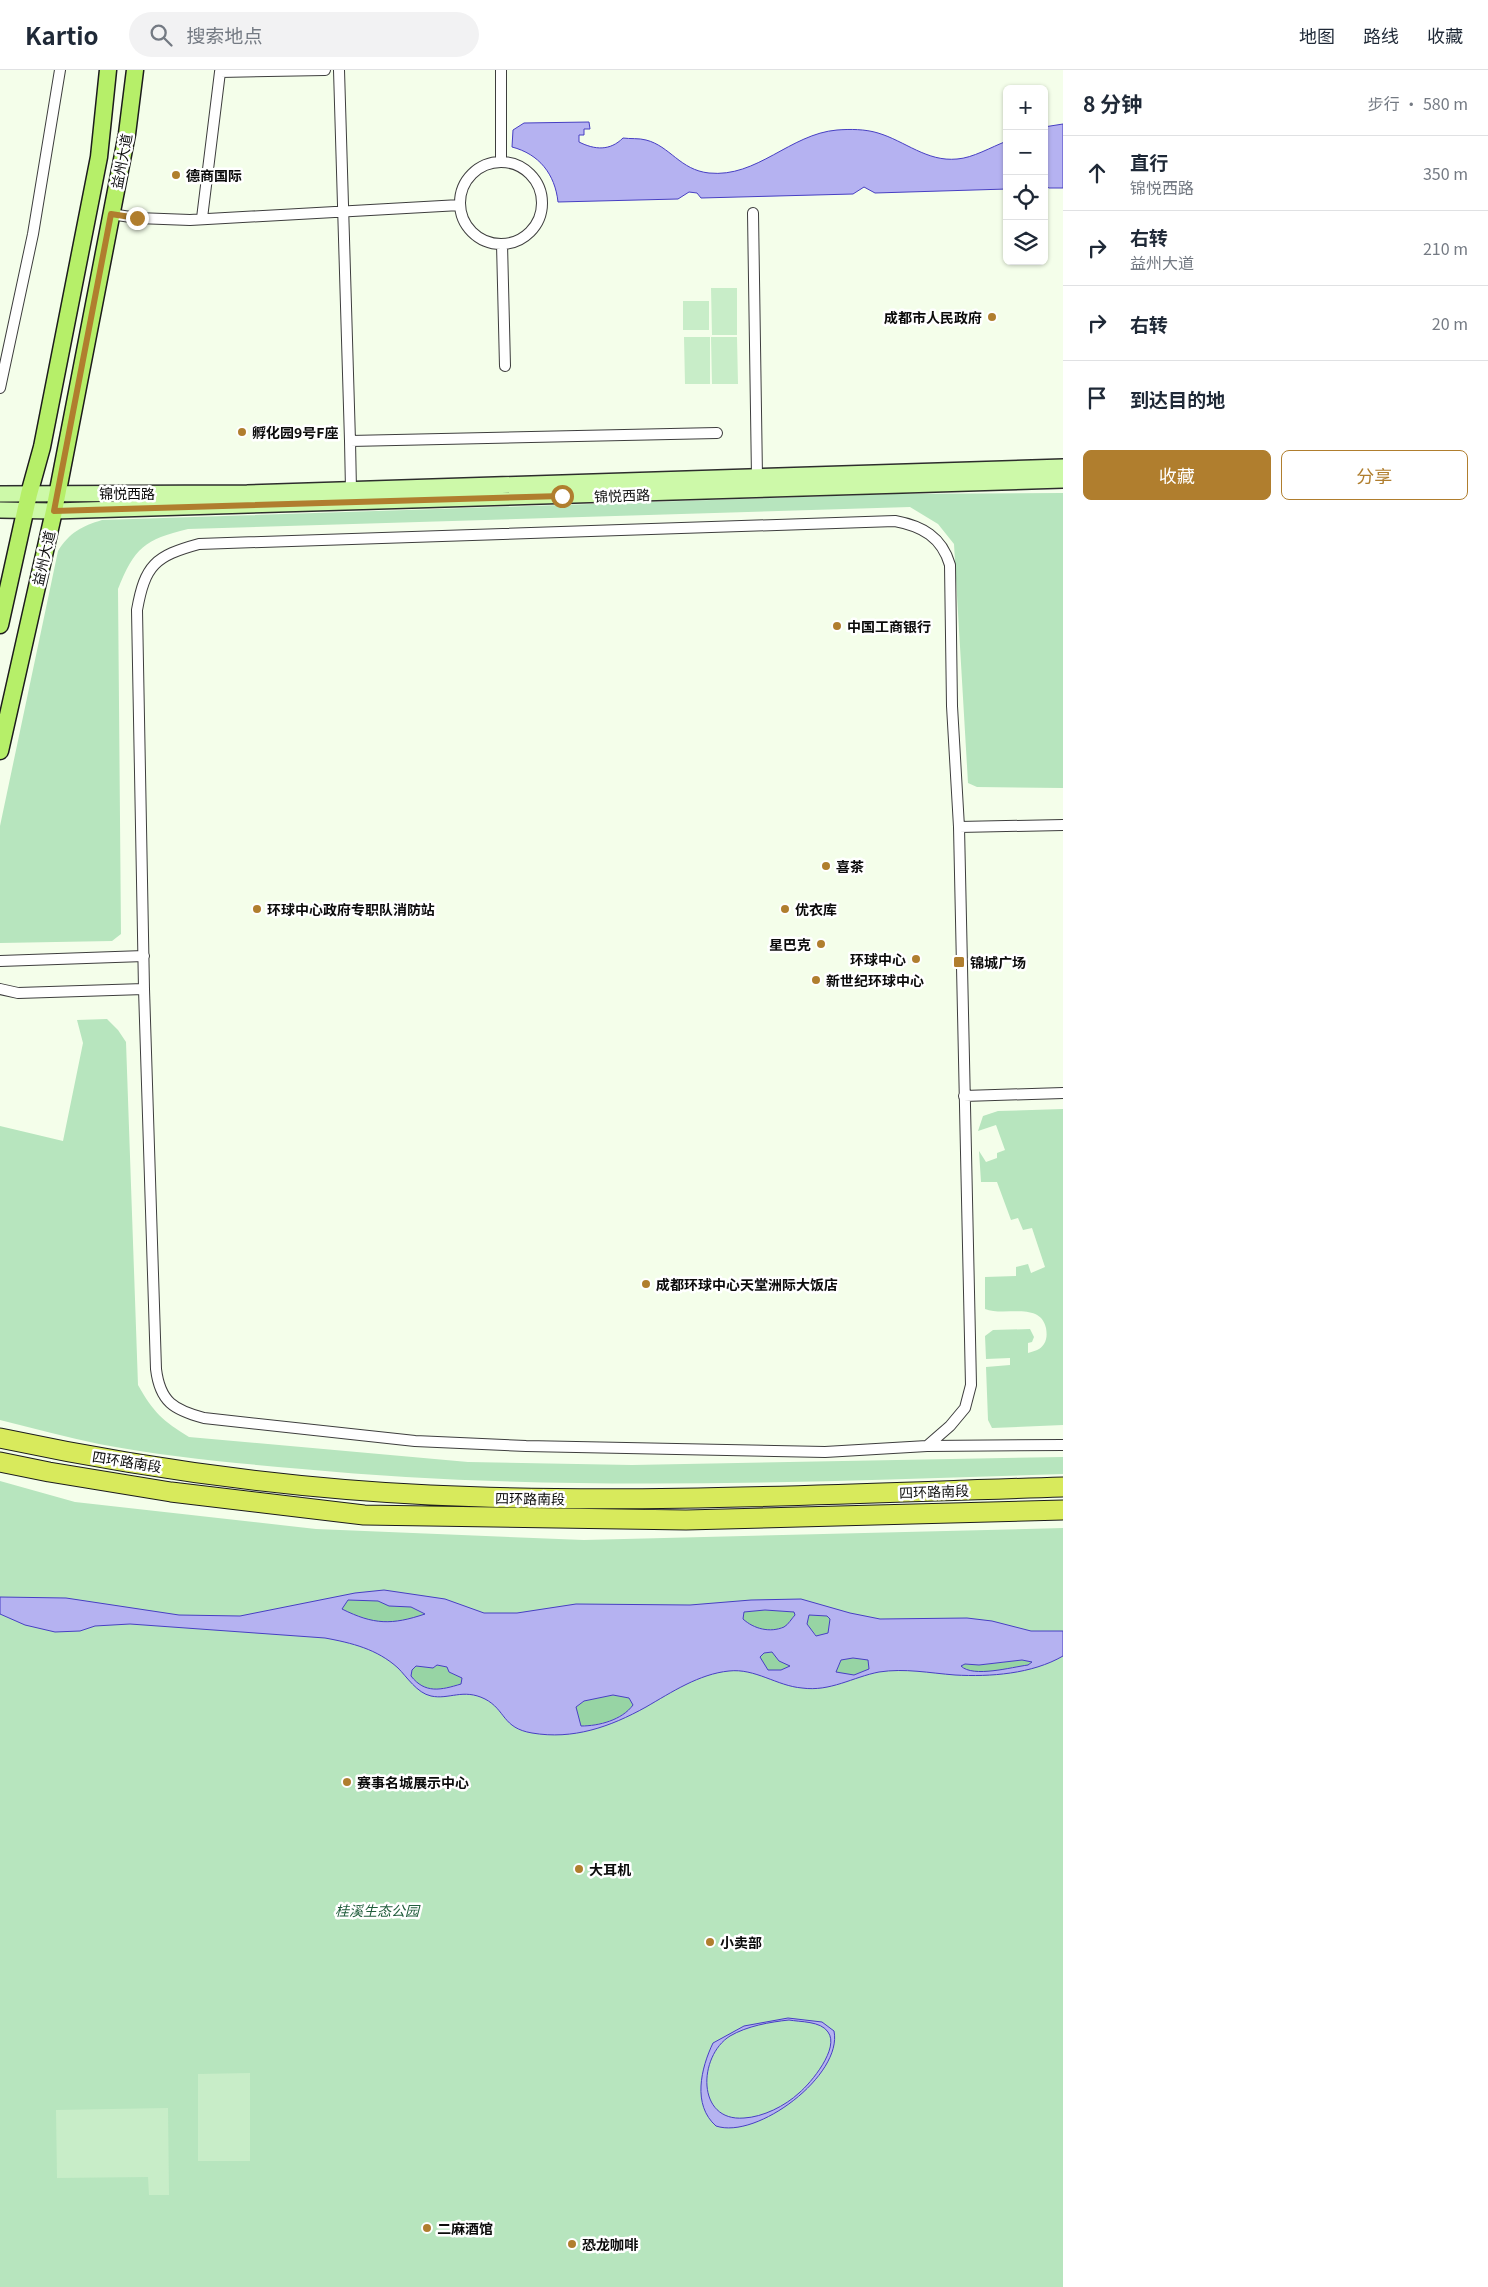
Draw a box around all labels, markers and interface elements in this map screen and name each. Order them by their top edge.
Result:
search box [129,12,479,57]
text: Kartio [25,17,99,52]
icon: search [147,21,175,49]
text: 搜索地点 [187,21,263,48]
text: 地图 [1299,22,1335,48]
text: 路线 [1363,22,1399,48]
text: 收藏 [1427,22,1463,48]
map controls [1003,85,1048,265]
button: + [1003,85,1048,130]
text: 8 分钟 [1083,88,1142,118]
text: 步行 · 580 m [1368,91,1468,115]
button: − [1003,130,1048,175]
street label: 益州大道 [106,132,136,190]
text: 直行 [1130,148,1168,175]
icon: ahead [1083,159,1111,187]
text: 350 m [1423,161,1468,185]
place label: 德商国际 [186,165,242,185]
marker: 德商国际 [170,169,182,181]
button: locate [1003,175,1048,220]
text: 锦悦西路 [1130,175,1194,199]
route end [126,207,149,230]
button: layers [1003,220,1048,265]
text: 右转 [1130,223,1168,250]
icon: right [1083,234,1111,262]
text: 210 m [1423,236,1468,260]
text: 益州大道 [1130,250,1194,274]
place label: 成都市人民政府 [884,307,982,327]
icon: right [1083,309,1111,337]
text: 右转 [1130,310,1168,337]
marker: 成都市人民政府 [986,311,998,323]
text: 20 m [1432,311,1468,335]
icon: arrive [1083,384,1111,412]
text: 到达目的地 [1130,385,1225,412]
place label: 孵化园9号F座 [252,422,338,442]
marker: 孵化园9号F座 [236,426,248,438]
button: 收藏 [1083,450,1271,500]
button: 分享 [1281,450,1468,500]
street label: 锦悦西路 [99,483,155,503]
street label: 锦悦西路 [594,484,650,506]
route start [551,485,574,508]
street label: 益州大道 [27,528,59,588]
place label: 中国工商银行 [847,616,931,636]
marker: 中国工商银行 [831,620,843,632]
place label: 喜茶 [836,856,864,876]
marker: 喜茶 [820,860,832,872]
place label: 环球中心政府专职队消防站 [267,899,435,919]
place label: 优衣库 [795,899,837,919]
marker: 环球中心政府专职队消防站 [251,903,263,915]
marker: 优衣库 [779,903,791,915]
place label: 星巴克 [769,934,811,954]
marker: 星巴克 [815,938,827,950]
place label: 环球中心 [850,949,906,969]
place label: 锦城广场 [970,952,1026,972]
marker: 环球中心 [910,953,922,965]
marker: 锦城广场 [952,955,966,969]
place label: 新世纪环球中心 [826,970,924,990]
marker: 新世纪环球中心 [810,974,822,986]
place label: 成都环球中心天堂洲际大饭店 [656,1274,838,1294]
marker: 成都环球中心天堂洲际大饭店 [640,1278,652,1290]
street label: 四环路南段 [91,1446,163,1476]
street label: 四环路南段 [899,1480,969,1502]
street label: 四环路南段 [495,1487,565,1509]
place label: 赛事名城展示中心 [357,1772,469,1792]
marker: 赛事名城展示中心 [341,1776,353,1788]
place label: 大耳机 [589,1859,632,1879]
marker: 大耳机 [573,1863,585,1875]
park label: 桂溪生态公园 [335,1900,421,1920]
place label: 小卖部 [720,1932,762,1952]
marker: 小卖部 [704,1936,716,1948]
place label: 二麻酒馆 [437,2218,493,2238]
marker: 二麻酒馆 [421,2222,433,2234]
place label: 恐龙咖啡 [582,2234,639,2254]
marker: 恐龙咖啡 [566,2238,578,2250]

